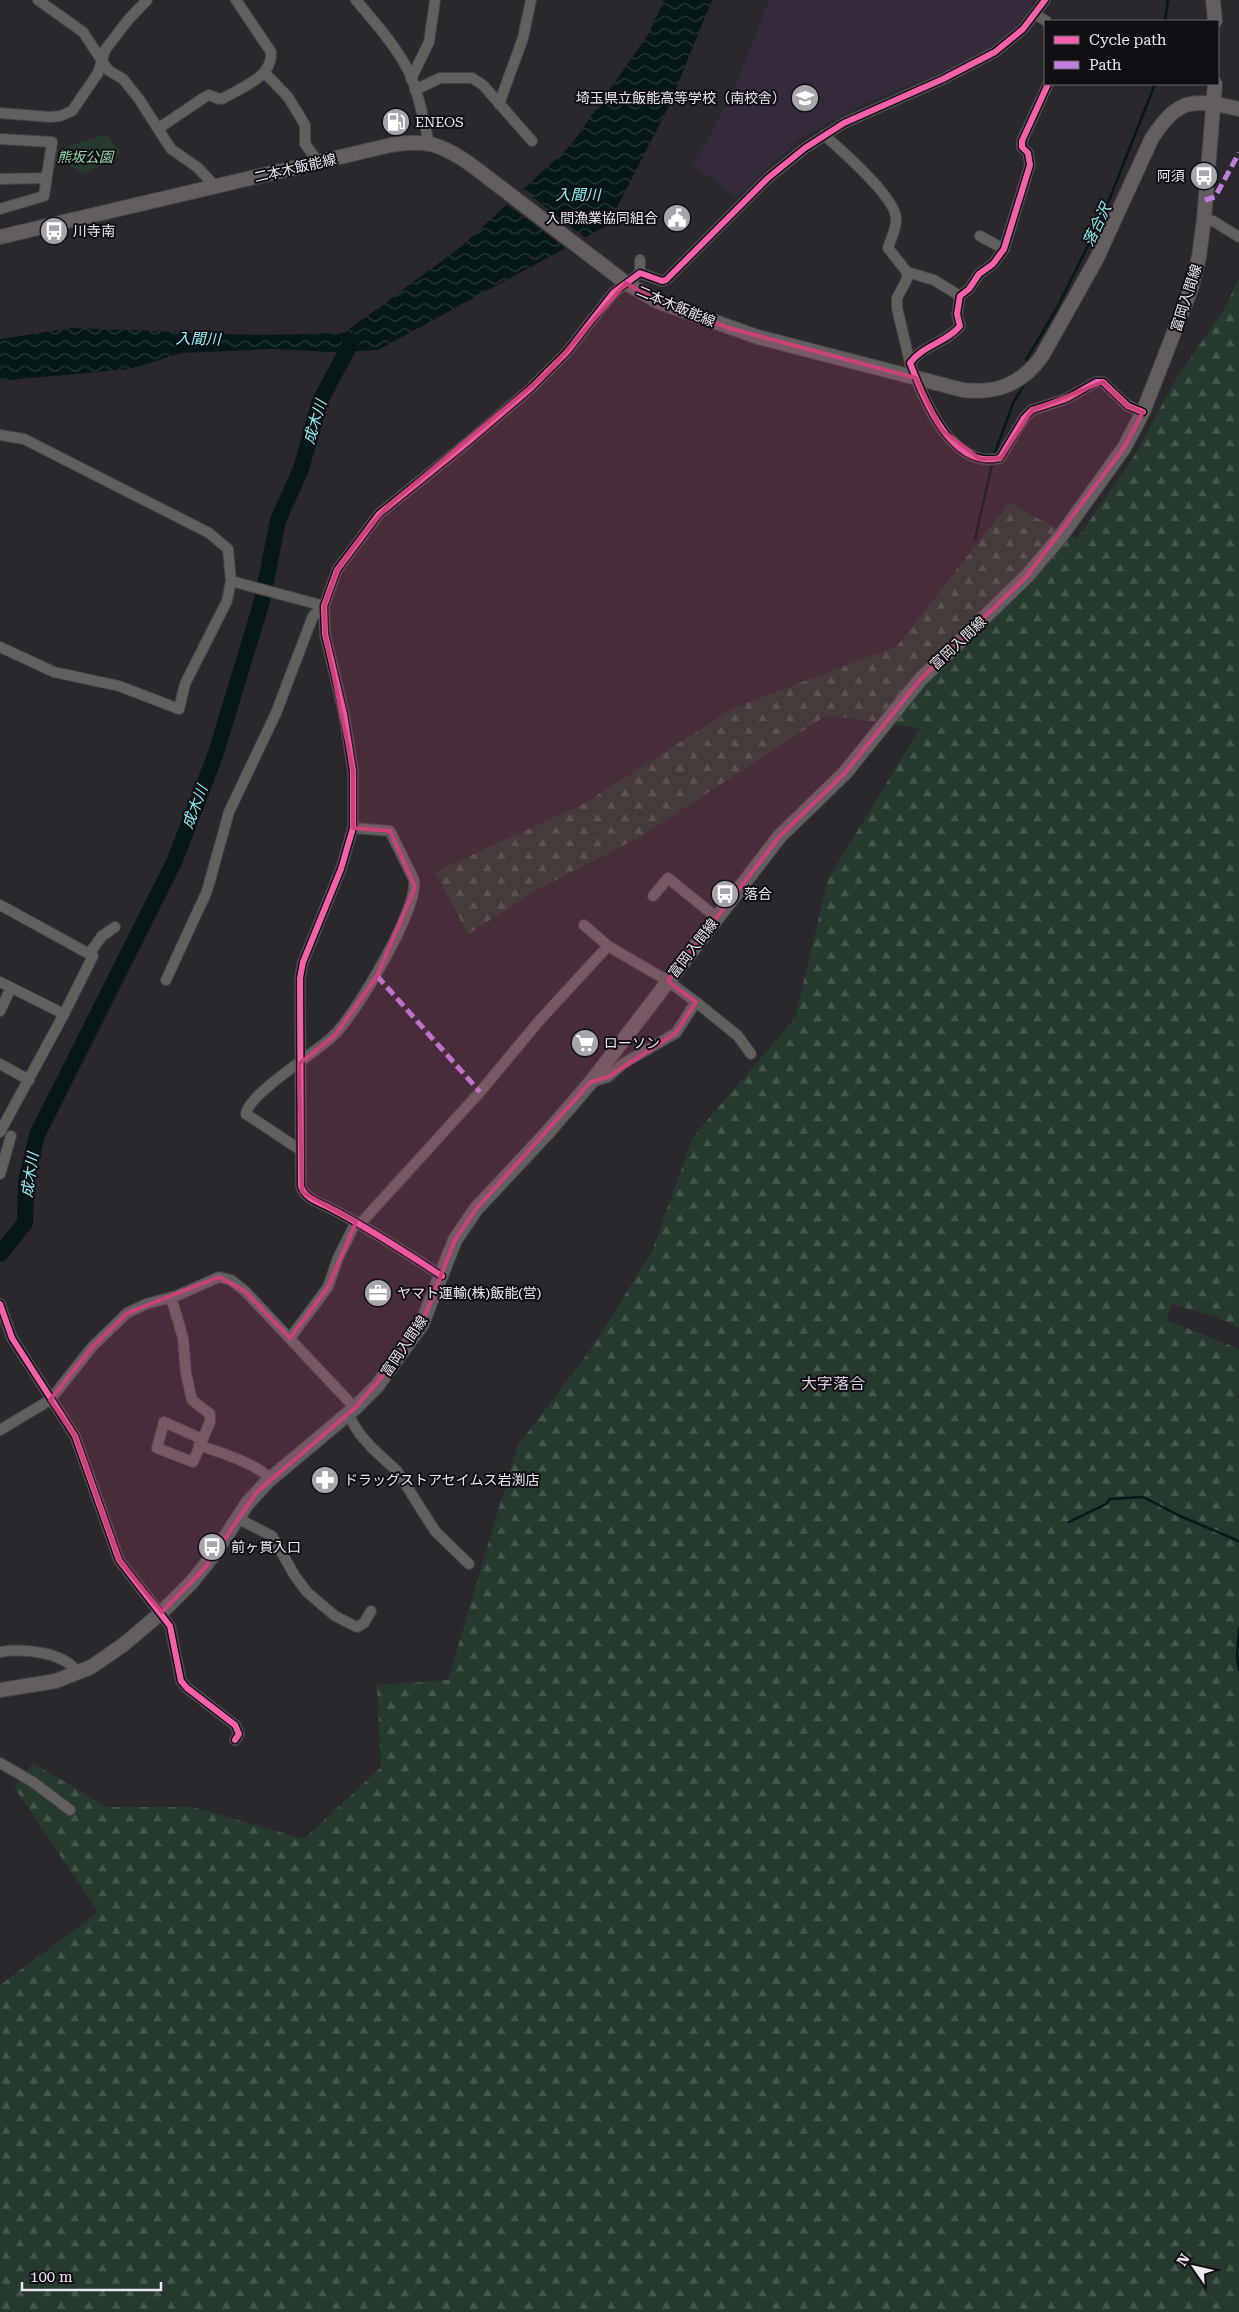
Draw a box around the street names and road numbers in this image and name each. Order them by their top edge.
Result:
street label: 二本木飯能線 [252,151,338,185]
street label: 富岡入間線 [1168,262,1204,334]
street label: 二本木飯能線 [634,282,718,330]
street label: 富岡入間線 [927,613,989,673]
street label: 富岡入間線 [665,915,721,981]
street label: 富岡入間線 [378,1313,430,1379]

